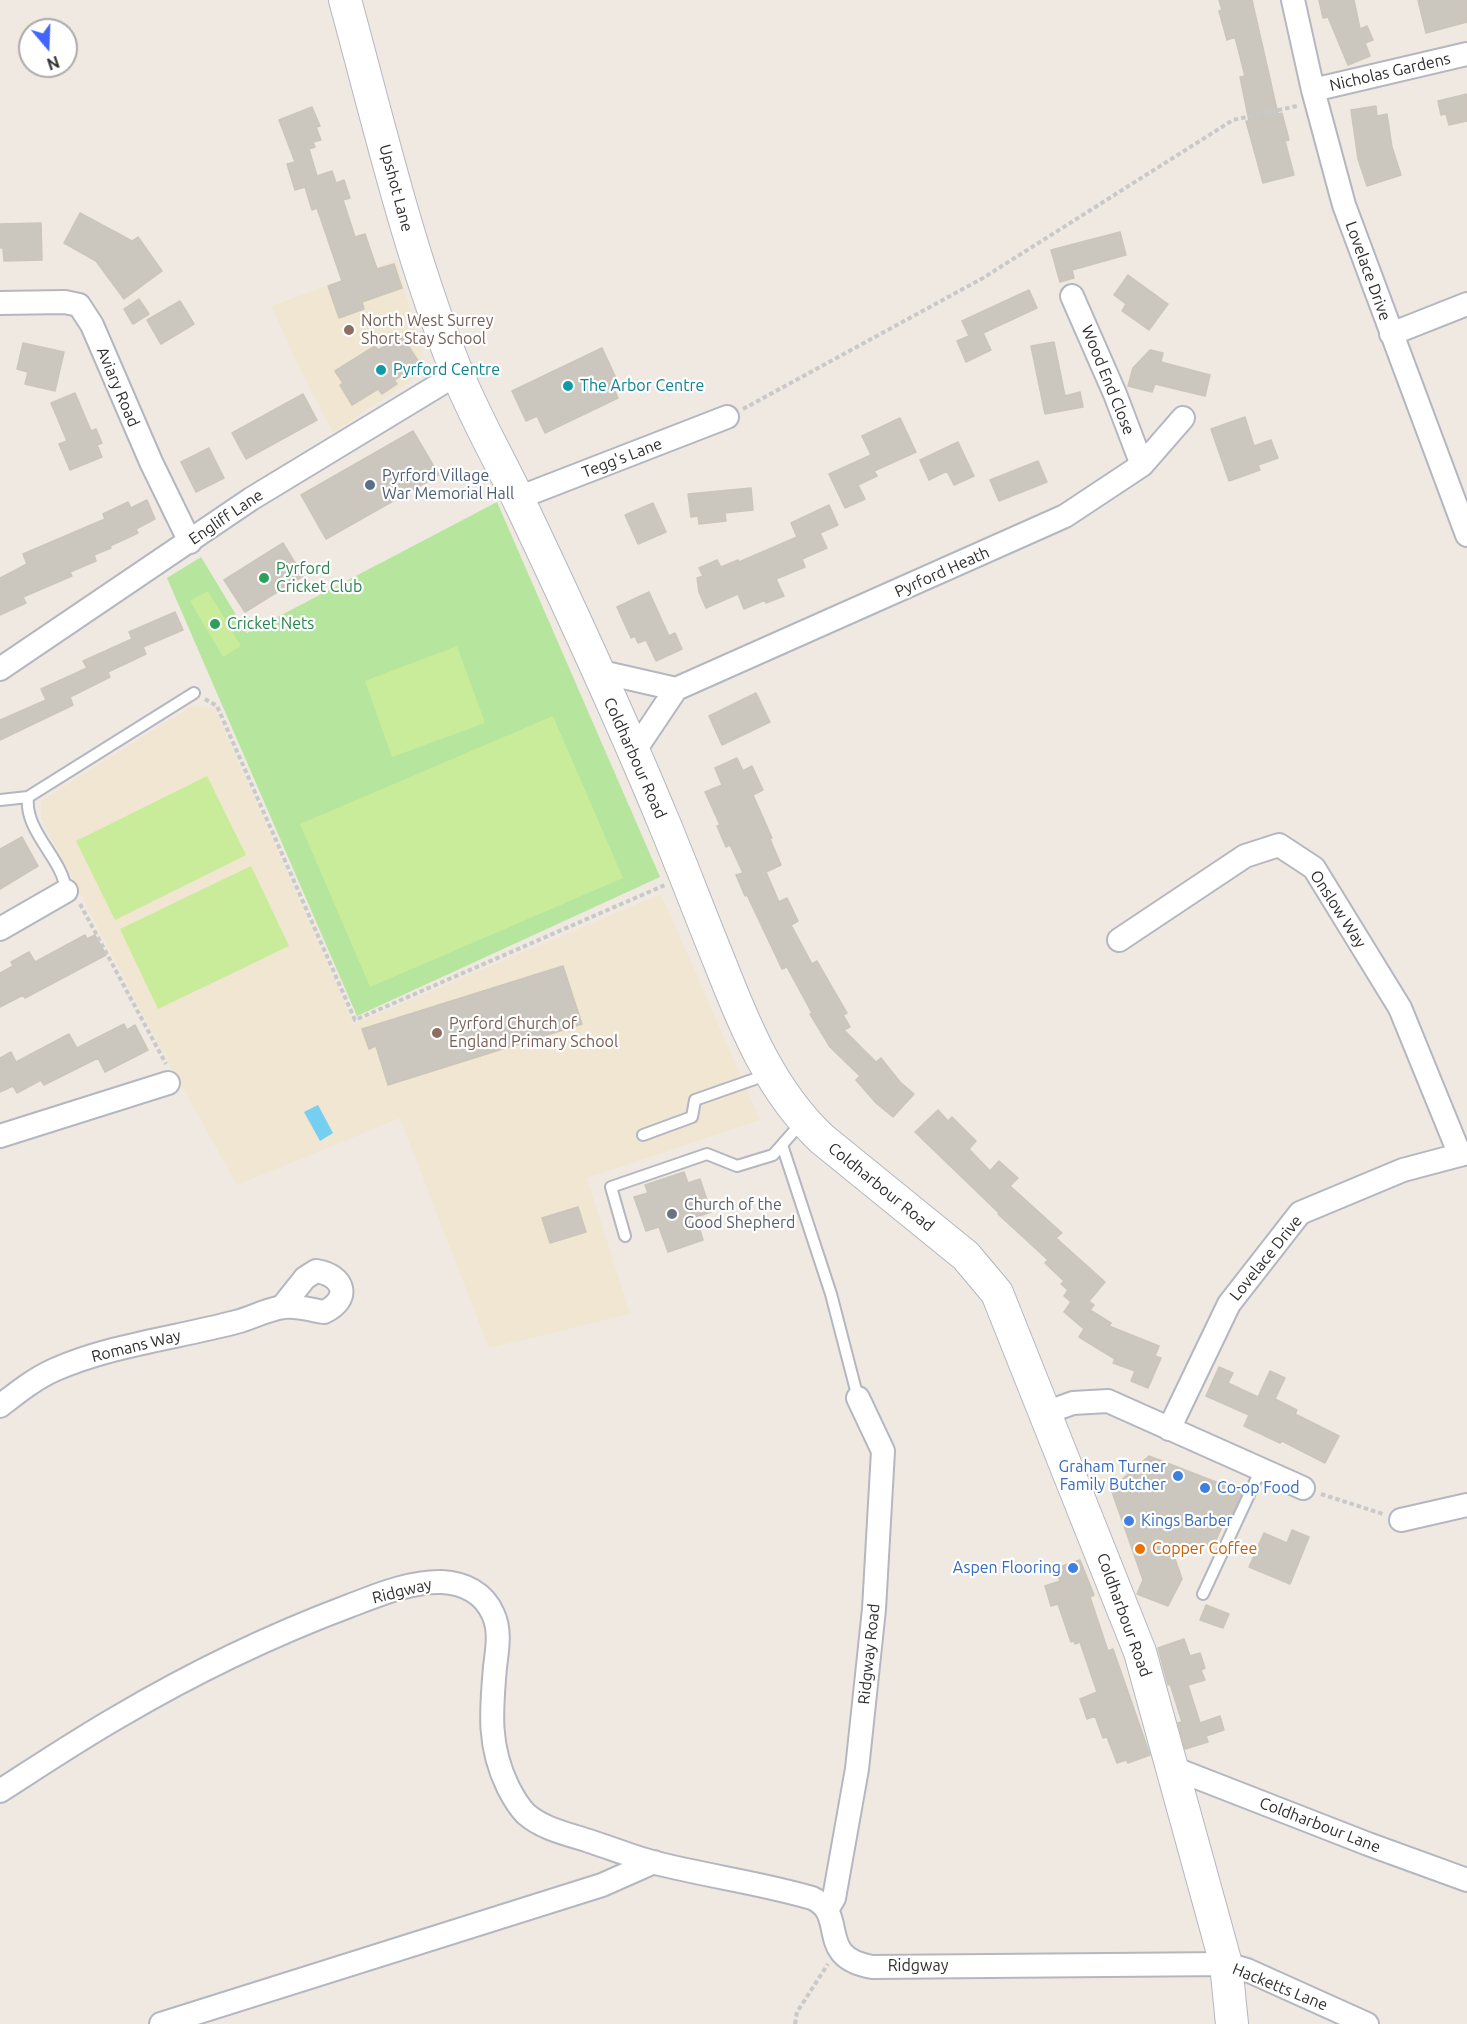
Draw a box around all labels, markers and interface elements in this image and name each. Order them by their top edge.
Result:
north arrow [18,18,78,78]
street label: Nicholas Gardens [1328,49,1452,95]
text: N [45,53,62,74]
street label: Upshot Lane [375,142,417,234]
street label: Lovelace Drive [1341,219,1395,323]
place label: North West Surrey Short Stay School [361,311,493,349]
street label: Wood End Close [1077,322,1139,438]
marker: North West Surrey Short Stay School [342,323,356,337]
street label: Aviary Road [93,344,143,430]
place label: Pyrford Centre [393,360,500,380]
marker: Pyrford Centre [374,363,388,377]
place label: The Arbor Centre [580,376,704,396]
marker: The Arbor Centre [561,379,575,393]
street label: Tegg's Lane [579,434,665,482]
place label: Pyrford Village War Memorial Hall [382,466,514,504]
marker: Pyrford Village War Memorial Hall [363,478,377,492]
street label: Engliff Lane [185,485,267,549]
street label: Pyrford Heath [892,543,992,601]
place label: Pyrford Cricket Club [276,559,362,597]
marker: Pyrford Cricket Club [257,571,271,585]
place label: Cricket Nets [227,614,314,634]
marker: Cricket Nets [208,617,222,631]
street label: Coldharbour Road [600,694,670,822]
street label: Onslow Way [1306,867,1370,951]
place label: Pyrford Church of England Primary School [449,1014,618,1052]
marker: Pyrford Church of England Primary School [430,1026,444,1040]
street label: Coldharbour Road [824,1138,938,1236]
place label: Church of the Good Shepherd [684,1195,795,1233]
marker: Church of the Good Shepherd [665,1207,679,1221]
street label: Lovelace Drive [1226,1211,1306,1305]
street label: Romans Way [89,1326,183,1366]
place label: Graham Turner Family Butcher [1059,1457,1166,1495]
marker: Graham Turner Family Butcher [1171,1469,1185,1483]
place label: Co-op Food [1217,1478,1300,1498]
marker: Co-op Food [1198,1481,1212,1495]
place label: Kings Barber [1141,1511,1233,1531]
marker: Kings Barber [1122,1514,1136,1528]
place label: Copper Coffee [1152,1539,1257,1559]
marker: Copper Coffee [1133,1542,1147,1556]
street label: Coldharbour Road [1093,1550,1155,1680]
place label: Aspen Flooring [953,1558,1061,1578]
marker: Aspen Flooring [1066,1561,1080,1575]
street label: Ridgway [370,1574,434,1608]
street label: Ridgway Road [854,1603,884,1705]
street label: Coldharbour Lane [1257,1793,1383,1857]
street label: Ridgway [888,1956,948,1976]
street label: Hacketts Lane [1230,1959,1330,2015]

